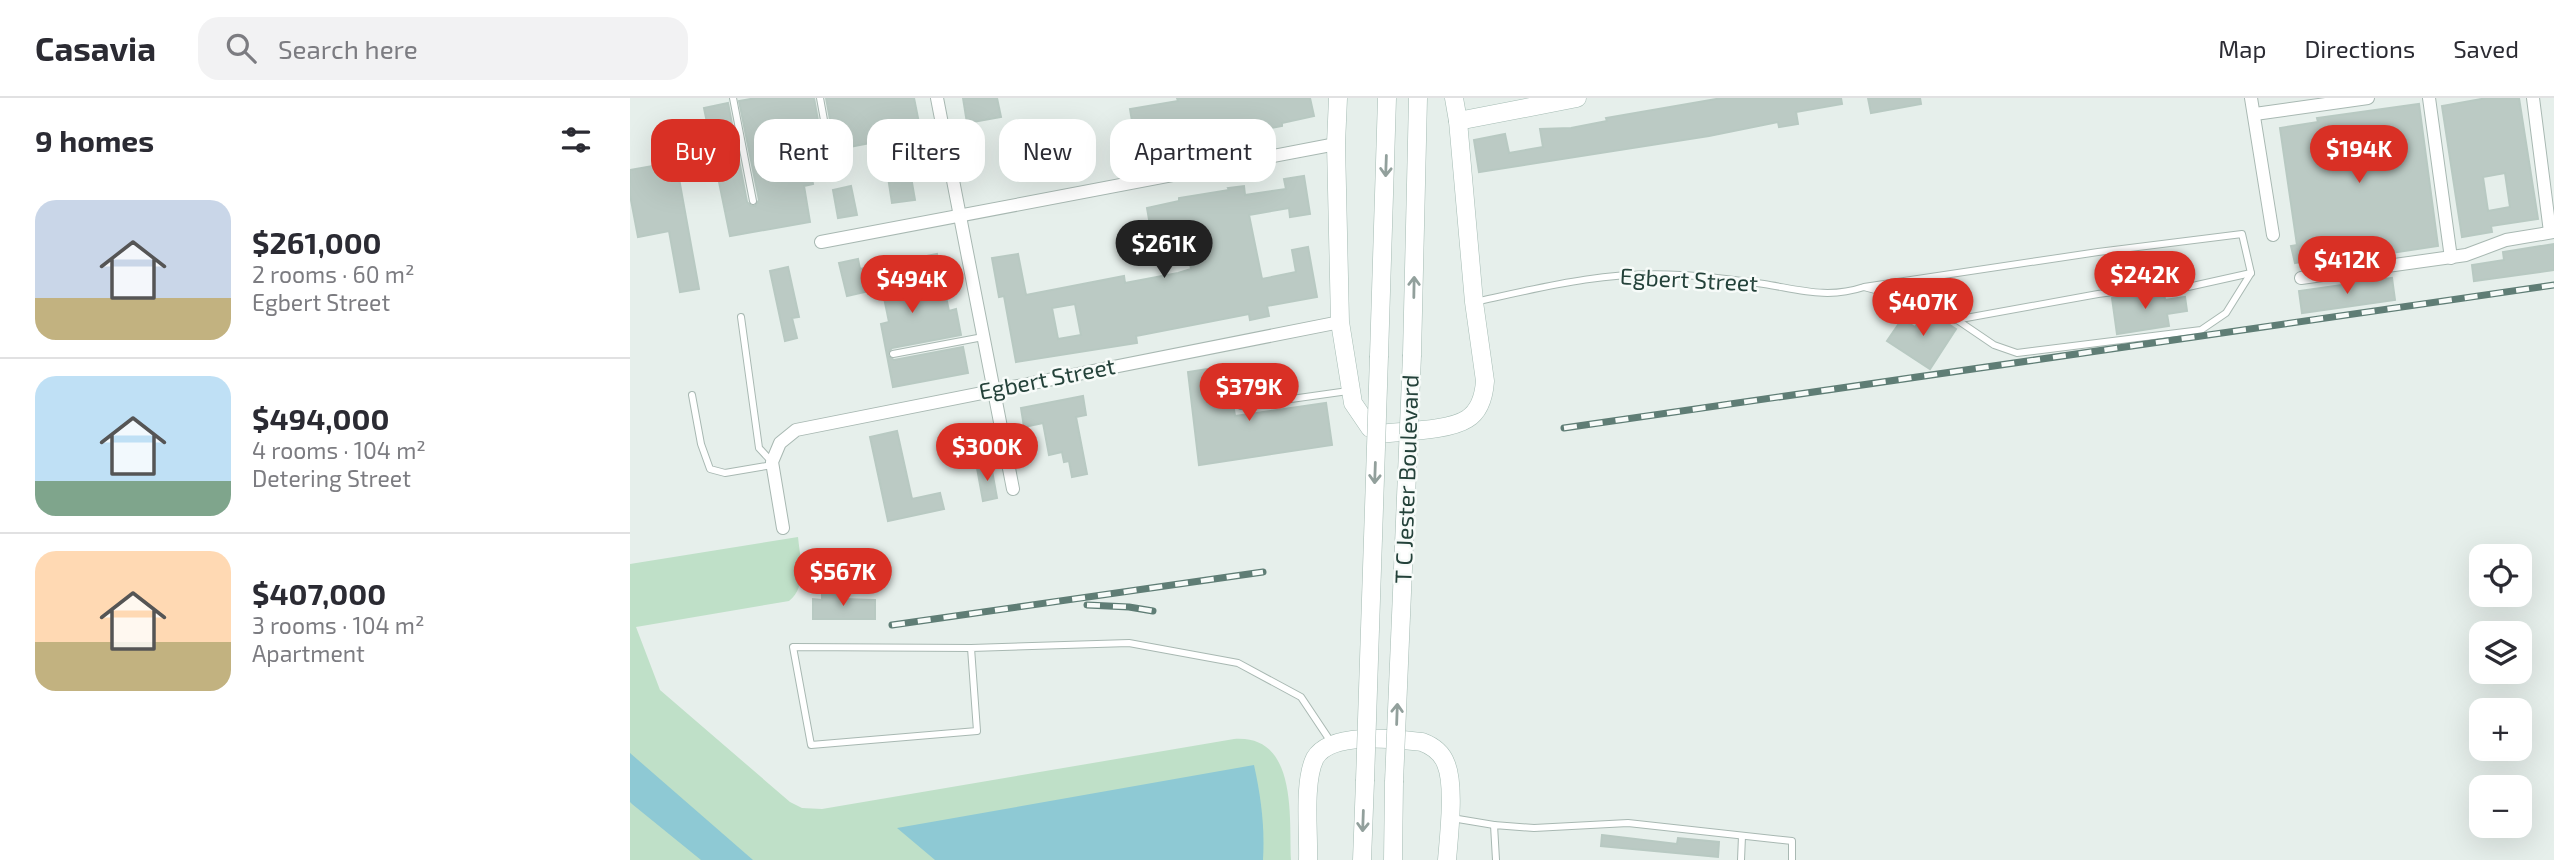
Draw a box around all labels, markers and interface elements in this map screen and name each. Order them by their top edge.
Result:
search box [198,17,688,80]
text: Casavia [35,28,156,68]
icon: search [222,29,260,67]
text: Search here [278,33,418,64]
text: Map [2218,34,2266,63]
text: Directions [2304,34,2415,63]
text: Saved [2453,34,2519,63]
chip: Buy [651,119,740,182]
chip: Rent [754,119,853,182]
chip: Filters [867,119,985,182]
chip: New [999,119,1096,182]
chip: Apartment [1110,119,1276,182]
icon: filters [557,121,595,159]
text: 9 homes [35,122,154,158]
pin: $194K [2310,126,2408,185]
text: $194K [2326,134,2392,162]
one-way arrow [1379,154,1393,177]
pin: $261K [1115,220,1213,280]
text: $261,000 [252,224,382,260]
icon: home [91,228,175,312]
text: $261K [1132,229,1196,257]
pin: $412K [2298,236,2396,296]
text: $412K [2314,245,2380,273]
pin: $242K [2096,252,2194,311]
pin: $494K [863,256,961,315]
text: 2 rooms · 60 m² [252,260,414,288]
text: $242K [2110,260,2180,288]
street label: Egbert Street [1619,261,1759,297]
text: $494K [877,264,947,292]
one-way arrow [1407,275,1420,298]
pin: $407K [1874,278,1972,338]
text: $407K [1888,287,1958,315]
text: Egbert Street [252,288,390,316]
street label: Egbert Street [976,351,1118,405]
pin: $379K [1200,364,1298,423]
text: $379K [1216,372,1282,400]
street label: T C Jester Boulevard [1388,374,1424,584]
text: $494,000 [252,400,389,436]
icon: home [91,404,175,488]
pin: $300K [938,424,1036,483]
text: $300K [952,432,1022,460]
text: 4 rooms · 104 m² [252,436,426,464]
one-way arrow [1369,461,1382,484]
text: Detering Street [252,464,411,492]
map controls [2469,544,2532,838]
button: locate [2469,544,2532,607]
pin: $567K [794,548,892,608]
text: $567K [810,557,876,585]
text: $407,000 [252,575,386,611]
icon: home [91,579,175,663]
text: 3 rooms · 104 m² [252,611,424,639]
button: layers [2469,621,2532,684]
text: Apartment [252,639,365,667]
button: + [2469,698,2532,761]
one-way arrow [1390,703,1403,726]
button: − [2469,775,2532,838]
one-way arrow [1357,809,1370,832]

